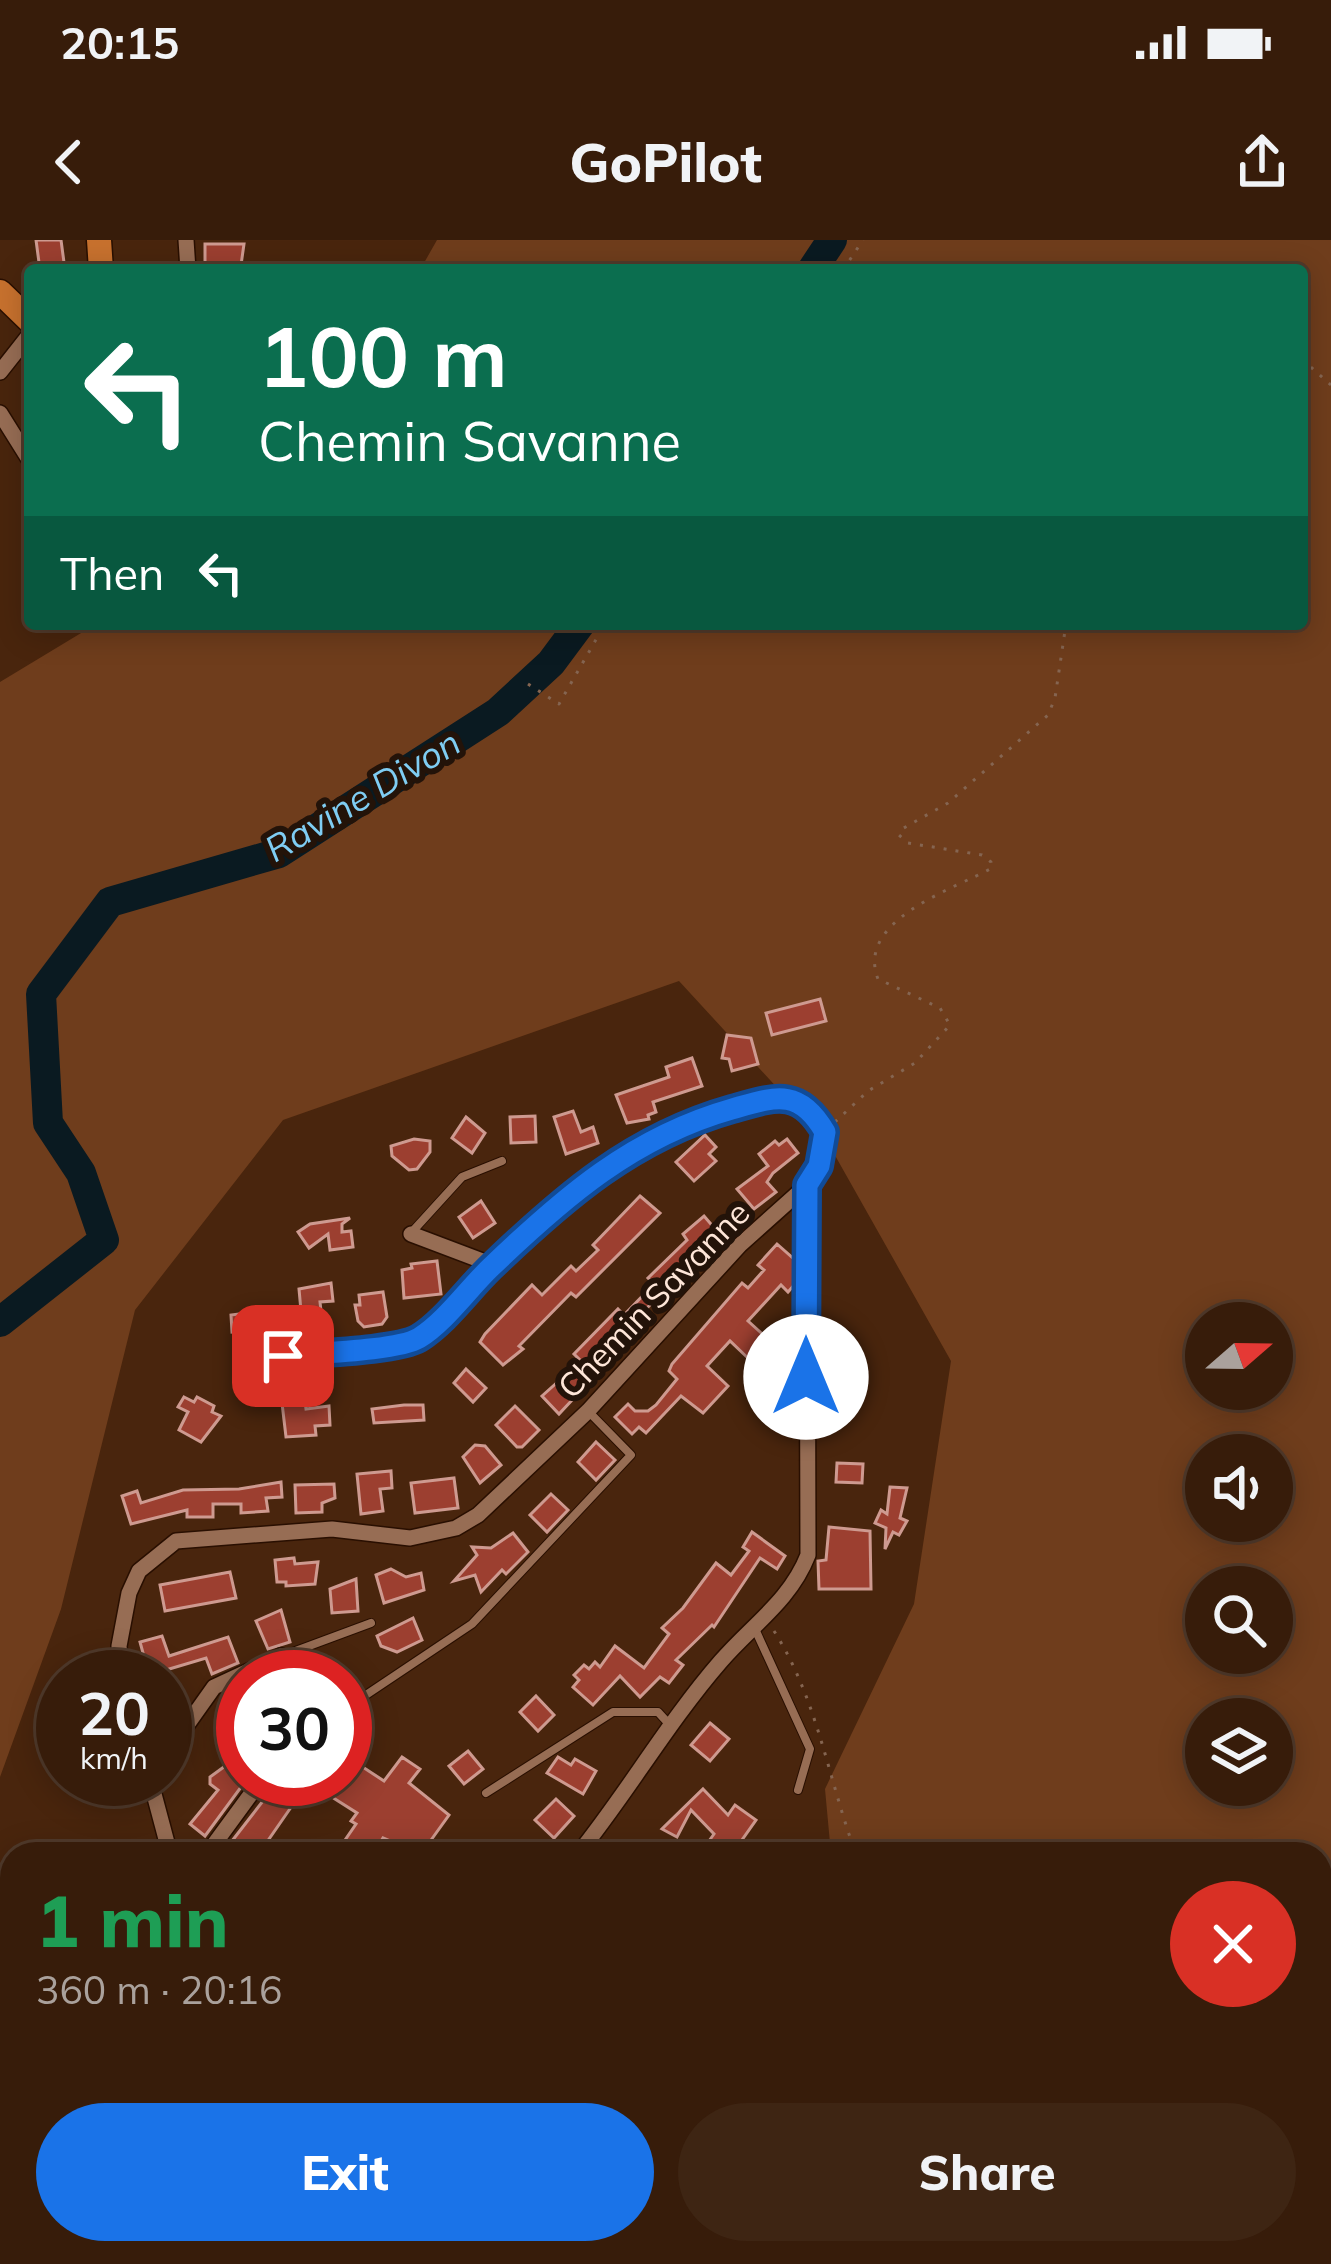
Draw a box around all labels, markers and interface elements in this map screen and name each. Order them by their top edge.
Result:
text: 20:15 [60,14,179,70]
text: GoPilot [569,128,762,196]
icon: back [36,129,102,195]
icon: share [1229,129,1295,195]
text: 100 m [258,303,508,408]
icon: left [60,312,216,468]
text: Chemin Savanne [258,407,681,475]
icon: left [188,540,254,606]
text: Then [60,545,164,601]
water label: Ravine Divon [256,719,468,871]
street label: Chemin Savanne [548,1192,758,1406]
north arrow [1185,1302,1293,1410]
map controls [1185,1302,1293,1806]
pin [232,1305,334,1407]
position arrow [743,1314,869,1440]
icon: arrive [250,1323,316,1389]
button: sound [1185,1434,1293,1542]
button: search [1185,1566,1293,1674]
speed limit sign: 30 [216,1650,372,1806]
text: 20 [78,1675,150,1750]
button: layers [1185,1698,1293,1806]
text: km/h [80,1739,148,1777]
text: 1 min [36,1875,229,1965]
button: close [1170,1881,1296,2007]
text: 360 m · 20:16 [36,1965,282,2014]
button: Exit [36,2103,654,2241]
button: Share [678,2103,1296,2241]

